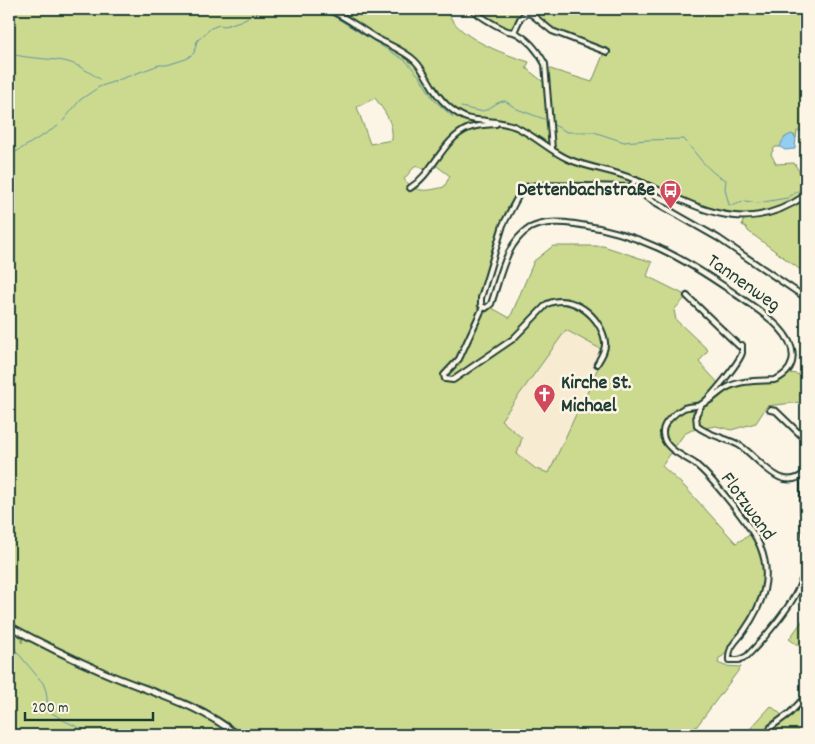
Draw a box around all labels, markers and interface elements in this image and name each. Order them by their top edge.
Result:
place label: Dettenbachstraße [517,177,655,205]
bus stop icon: Dettenbachstraße [659,179,683,210]
street label: Tannenweg [700,248,786,320]
place label: Kirche St. Michael [561,370,631,421]
church icon: Kirche St. Michael [533,383,557,414]
street label: Flotzwand [713,467,781,547]
scale bar [25,689,152,721]
text: 200 m [32,698,69,720]

